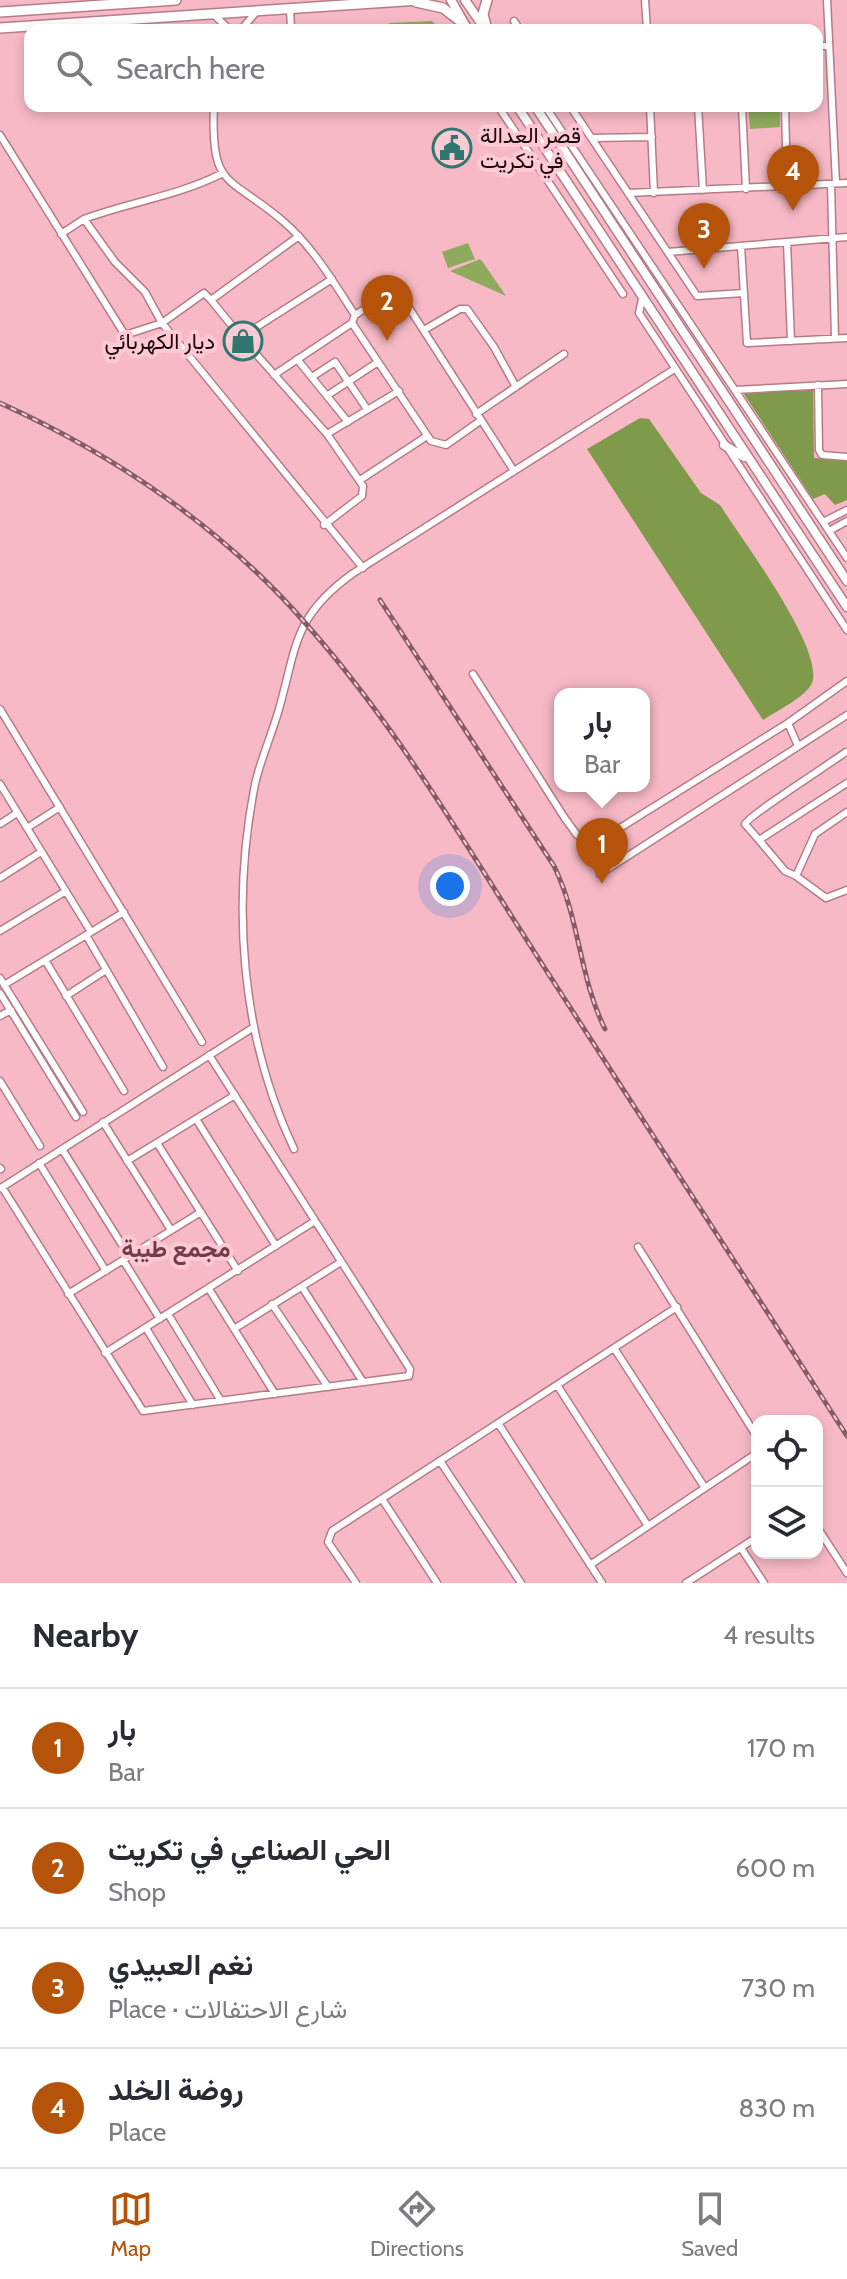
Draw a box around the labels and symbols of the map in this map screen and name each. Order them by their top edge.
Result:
place label: قصر العدالة في تكريت [480,122,581,179]
public building icon: قصر العدالة في تكريت [431,127,473,169]
pin: 4 [767,145,819,211]
pin: 3 [678,203,730,269]
pin: 2 [361,275,413,341]
shop icon: ديار الكهربائي [222,320,264,362]
place label: ديار الكهربائي [105,328,215,360]
pin: 1 [576,818,628,884]
your location [430,866,470,906]
district label: مجمع طيبة [122,1234,230,1266]

